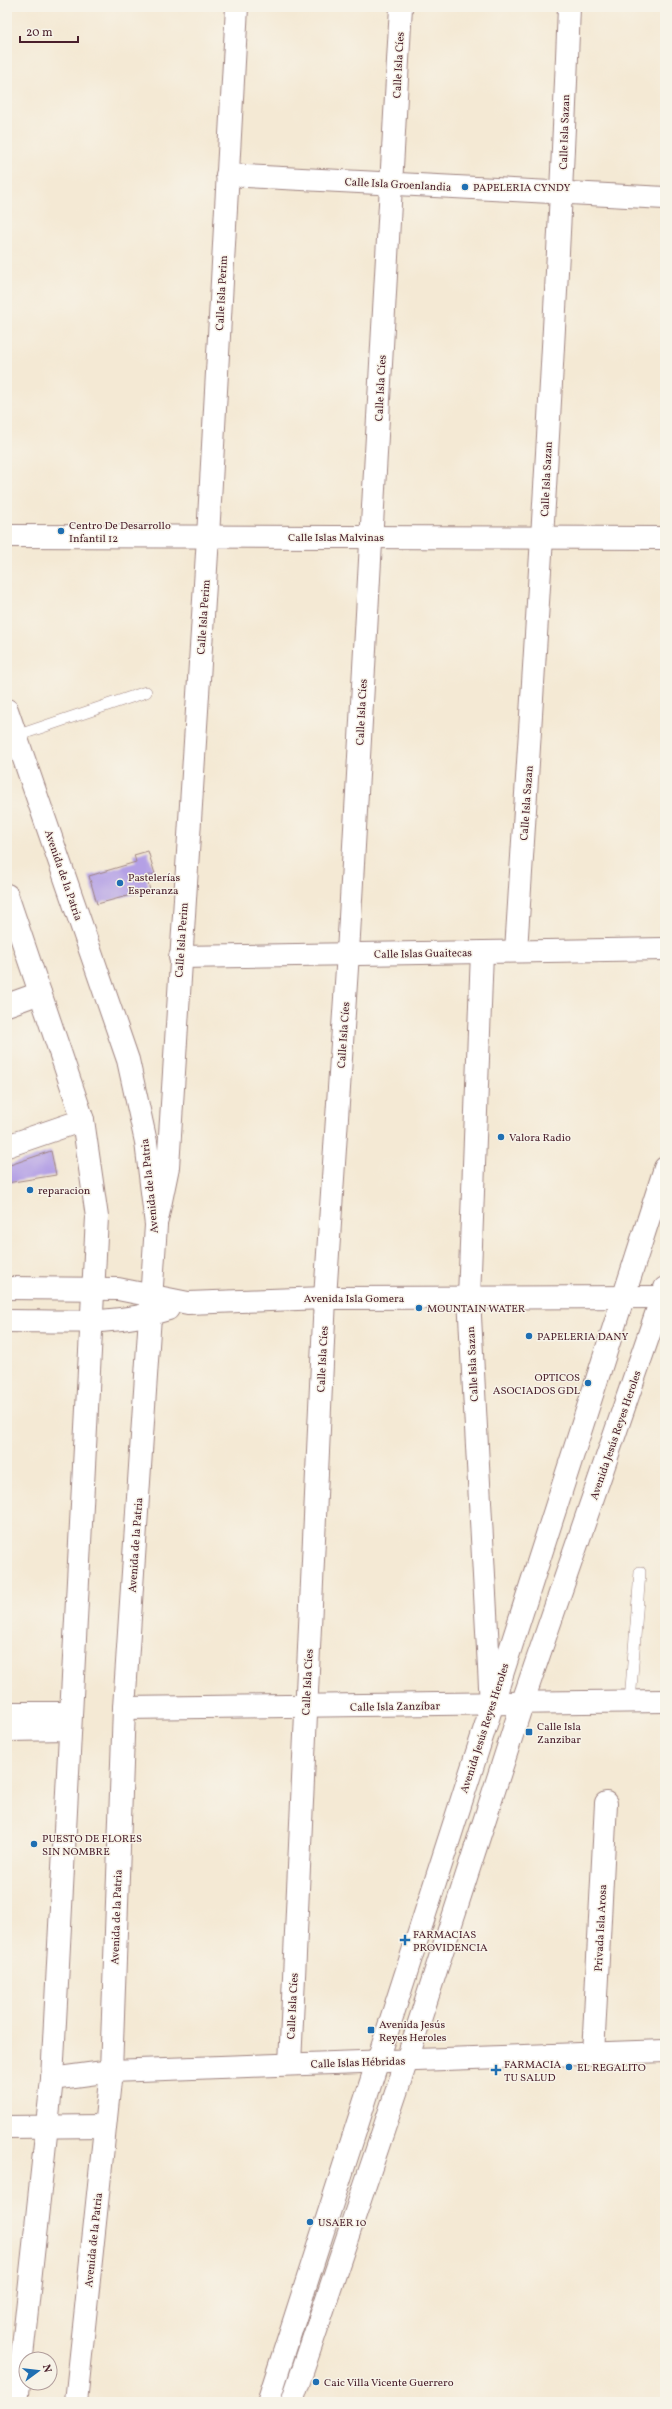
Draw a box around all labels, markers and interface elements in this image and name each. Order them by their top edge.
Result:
scale bar [20,18,78,44]
text: 20 m [26,25,53,41]
street label: Calle Isla Cíes [390,31,409,99]
street label: Calle Isla Sazan [557,94,574,170]
street label: Calle Isla Groenlandia [344,175,452,196]
place label: PAPELERIA CYNDY [473,181,570,196]
marker: PAPELERIA CYNDY [460,182,470,192]
street label: Calle Isla Perim [213,255,232,331]
street label: Calle Isla Cíes [372,354,391,422]
street label: Calle Isla Sazan [538,441,557,517]
place label: Centro De Desarrollo Infantil 12 [69,519,171,547]
marker: Centro De Desarrollo Infantil 12 [56,526,66,536]
street label: Calle Islas Malvinas [288,531,384,546]
street label: Calle Isla Perim [194,579,215,655]
street label: Calle Isla Cíes [353,678,372,746]
street label: Calle Isla Sazan [517,765,538,841]
street label: Avenida de la Patria [40,828,85,923]
place label: Pastelerías Esperanza [128,871,180,899]
marker: Pastelerías Esperanza [115,878,125,888]
street label: Calle Isla Perim [172,902,193,978]
street label: Calle Islas Guaitecas [374,946,472,963]
street label: Calle Isla Cíes [335,1001,354,1069]
place label: Valora Radio [509,1131,571,1146]
marker: Valora Radio [496,1132,506,1142]
street label: Avenida de la Patria [138,1137,163,1234]
place label: reparacion [38,1184,91,1199]
marker: reparacion [25,1185,35,1195]
street label: Avenida Isla Gomera [304,1292,405,1307]
place label: MOUNTAIN WATER [427,1302,526,1317]
marker: MOUNTAIN WATER [414,1303,424,1313]
street label: Calle Isla Cíes [314,1325,333,1393]
street label: Calle Isla Sazan [464,1325,483,1402]
place label: PAPELERIA DANY [537,1330,628,1345]
marker: PAPELERIA DANY [524,1331,534,1341]
street label: Avenida Jesús Reyes Heroles [587,1369,646,1502]
place label: OPTICOS ASOCIADOS GDL [493,1371,580,1399]
marker: OPTICOS ASOCIADOS GDL [583,1378,593,1388]
street label: Avenida de la Patria [126,1497,147,1593]
street label: Calle Isla Cíes [299,1648,318,1716]
street label: Avenida Jesús Reyes Heroles [457,1661,514,1795]
street label: Calle Isla Zanzíbar [350,1699,441,1716]
place label: Calle Isla Zanzibar [537,1720,582,1748]
marker: Calle Isla Zanzibar [524,1727,534,1737]
place label: PUESTO DE FLORES SIN NOMBRE [42,1832,142,1860]
marker: PUESTO DE FLORES SIN NOMBRE [29,1839,39,1849]
street label: Avenida de la Patria [108,1869,127,1965]
street label: Privada Isla Arosa [592,1884,611,1972]
place label: FARMACIAS PROVIDENCIA [413,1928,488,1956]
marker: FARMACIAS PROVIDENCIA [400,1935,410,1945]
street label: Calle Isla Cíes [284,1972,303,2040]
place label: Avenida Jesús Reyes Heroles [379,2018,447,2046]
marker: Avenida Jesús Reyes Heroles [366,2025,376,2035]
street label: Calle Islas Hébridas [310,2054,406,2073]
place label: FARMACIA TU SALUD [504,2058,562,2086]
place label: EL REGALITO [577,2061,646,2076]
marker: EL REGALITO [564,2062,574,2072]
marker: FARMACIA TU SALUD [491,2065,501,2075]
street label: Avenida de la Patria [82,2191,107,2288]
place label: USAER 10 [318,2216,367,2231]
marker: USAER 10 [305,2217,315,2227]
north arrow [18,2351,58,2391]
text: N [38,2363,54,2375]
place label: Caic Villa Vicente Guerrero [324,2376,454,2391]
marker: Caic Villa Vicente Guerrero [311,2377,321,2387]

